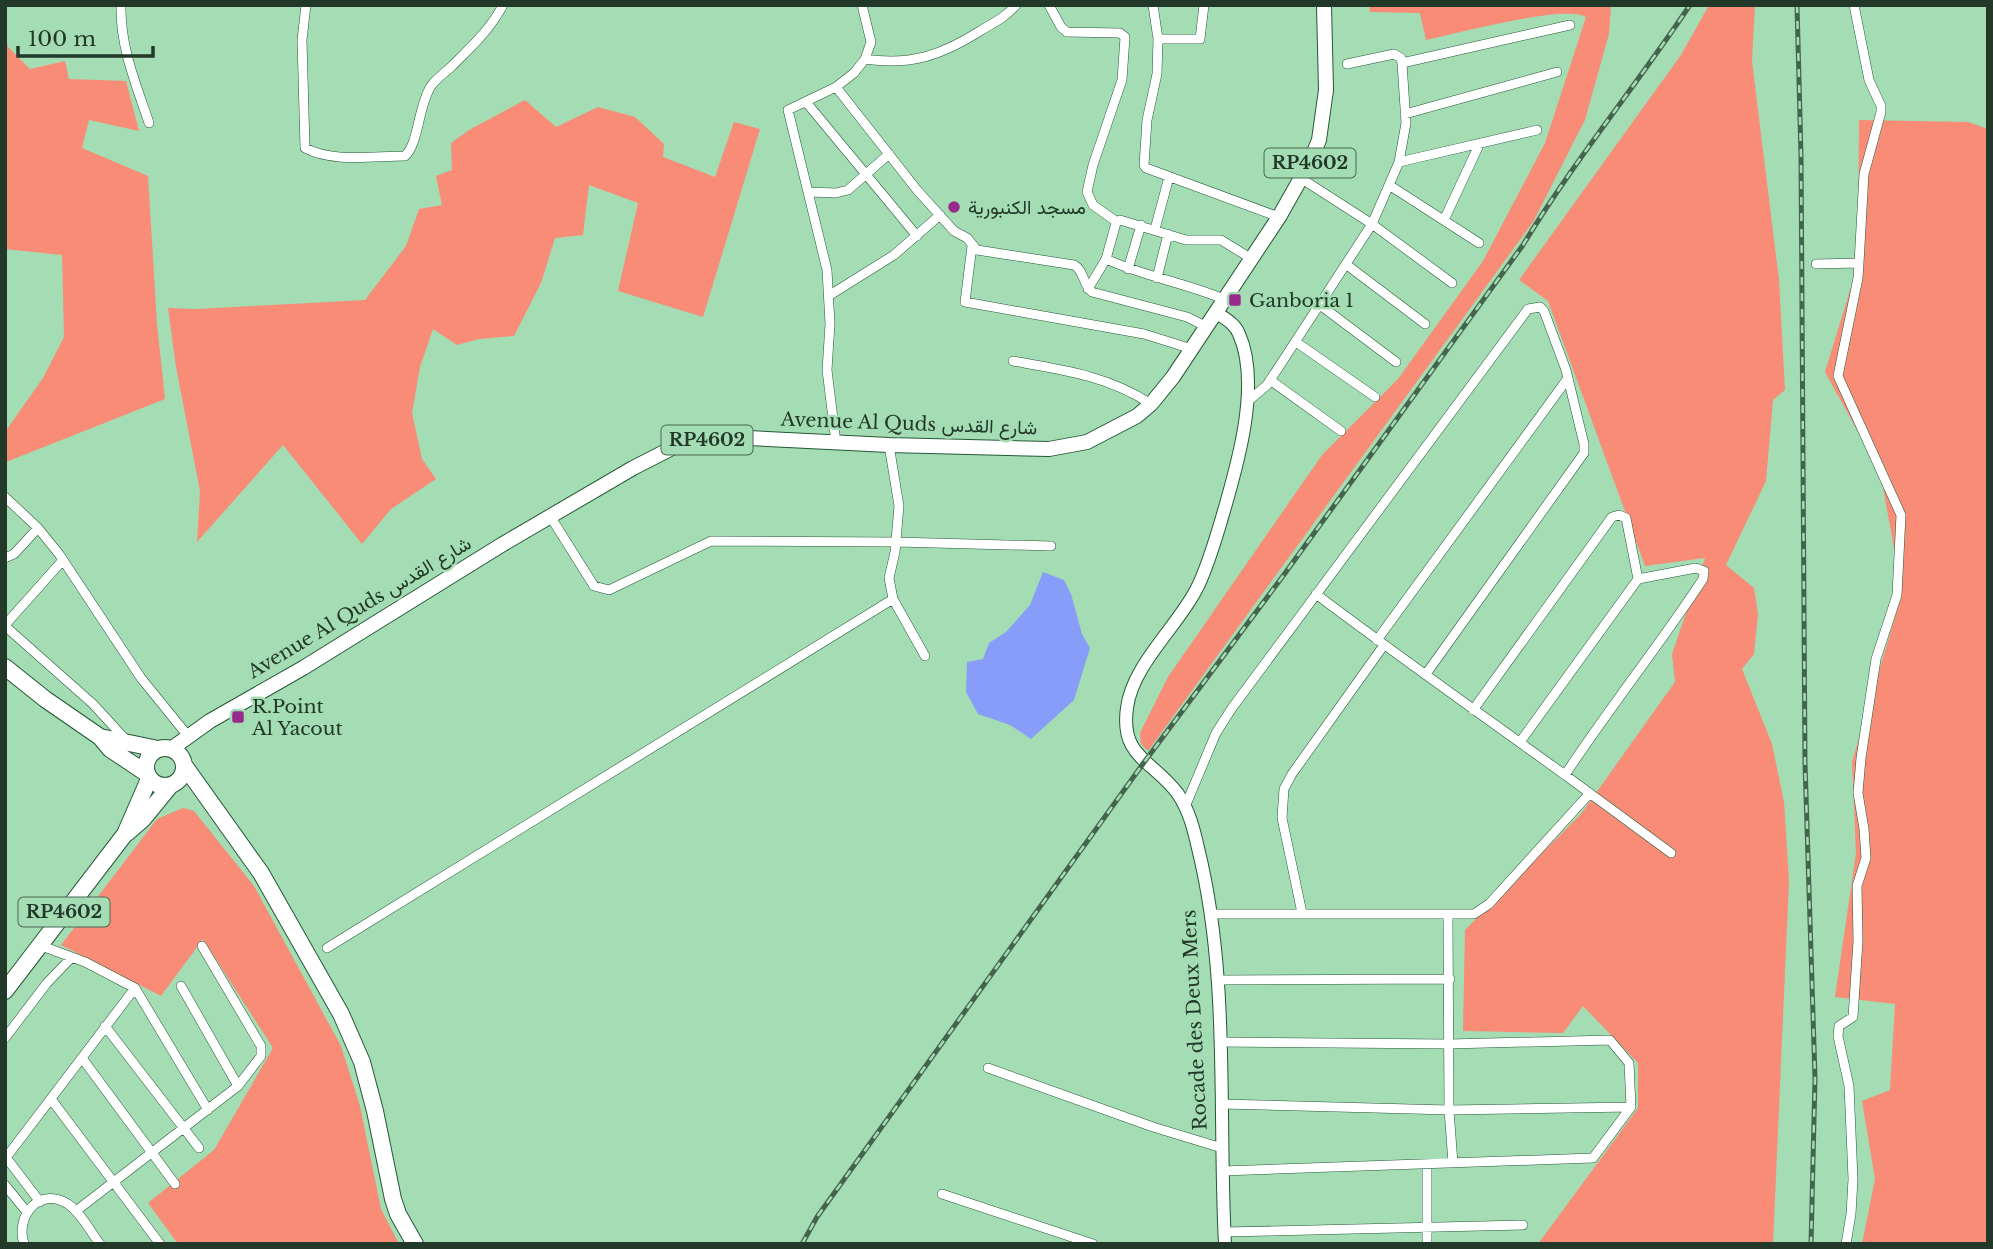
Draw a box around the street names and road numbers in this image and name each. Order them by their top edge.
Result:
road number: RP4602 [1264,148,1356,178]
street label: Avenue Al Quds شارع القدس [779,407,1038,440]
road number: RP4602 [662,426,752,454]
street label: Avenue Al Quds شارع القدس [243,531,476,685]
road number: RP4602 [18,897,110,926]
street label: Rocade des Deux Mers [1177,909,1212,1131]

